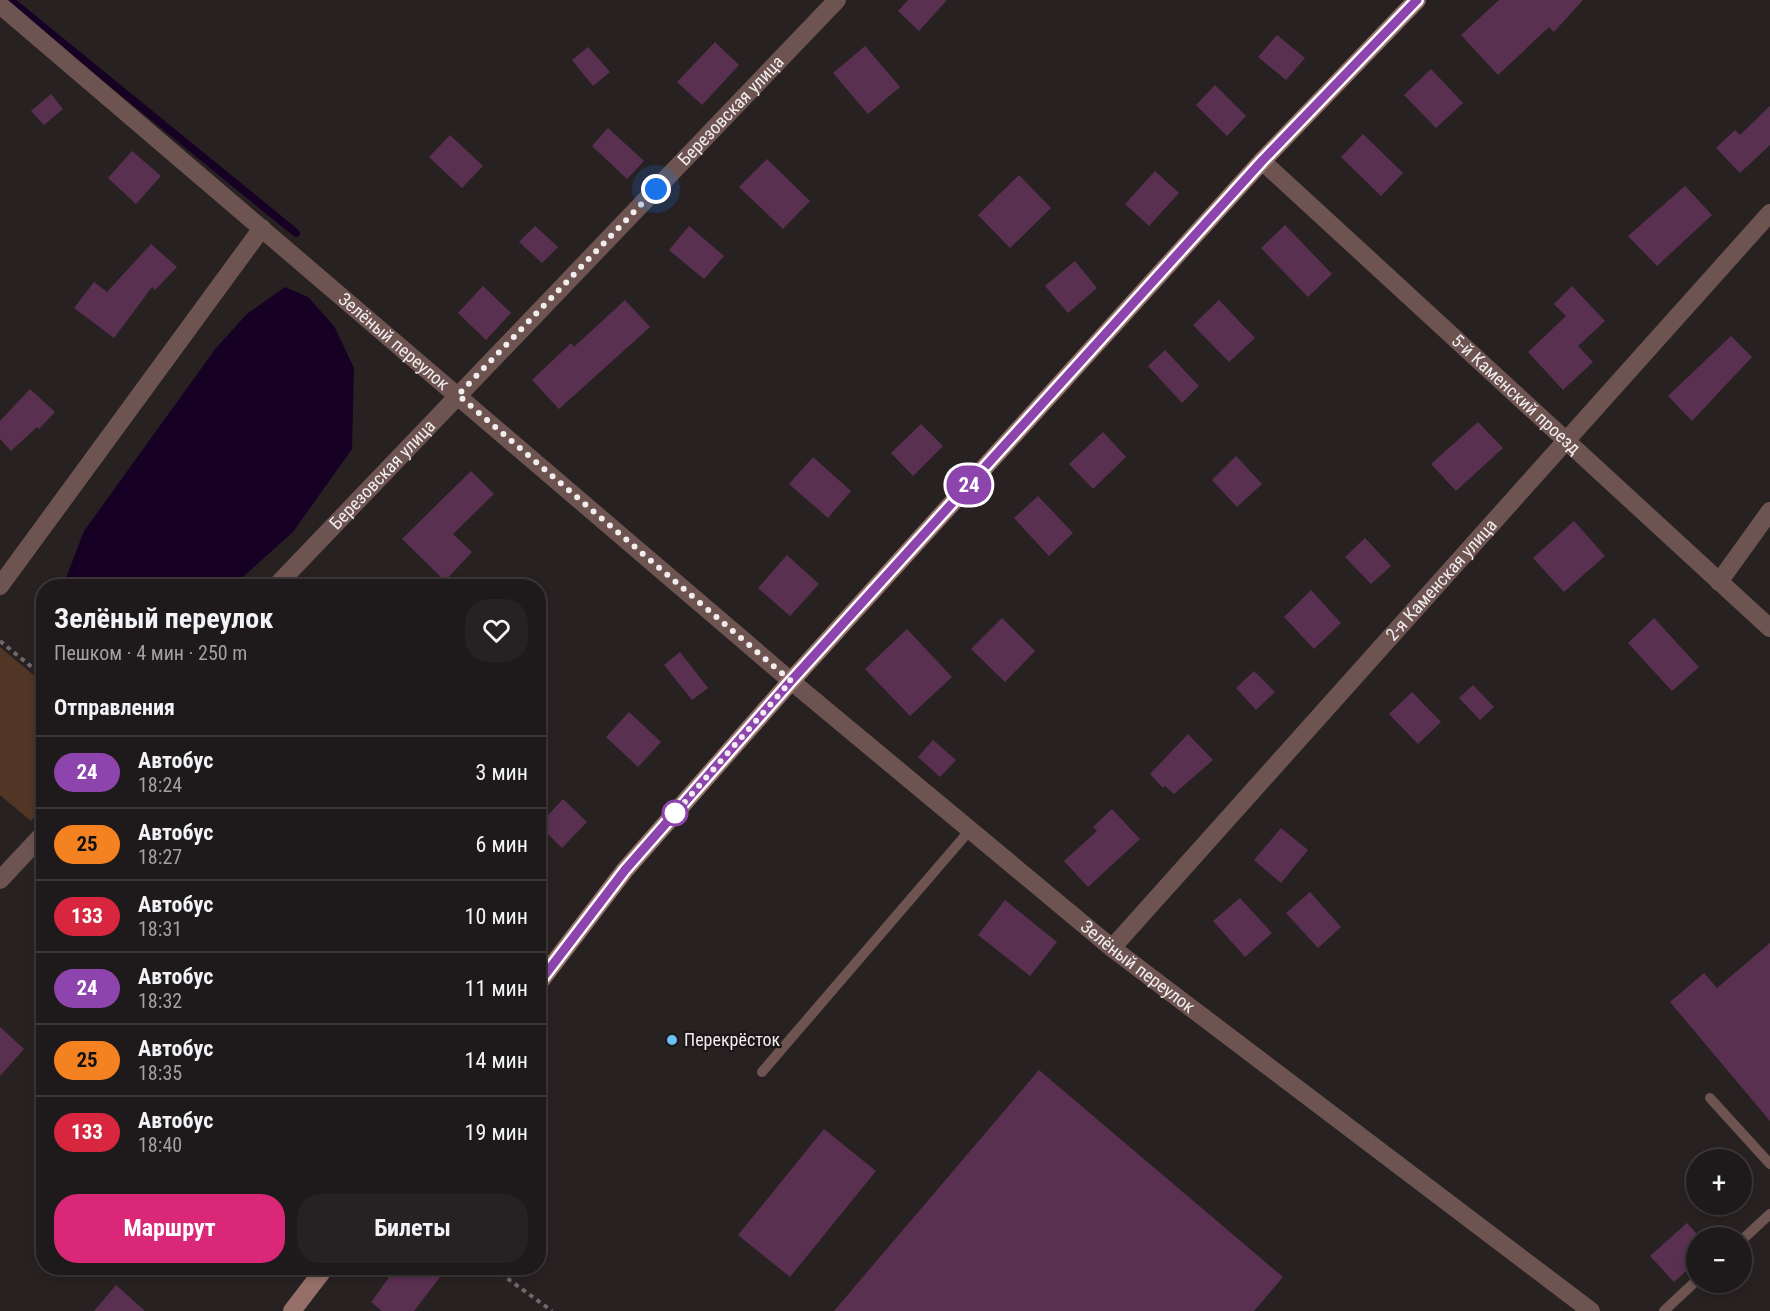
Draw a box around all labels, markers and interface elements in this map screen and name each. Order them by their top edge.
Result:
street label: Березовская улица [673,51,788,170]
your location [641,174,671,204]
street label: Зелёный переулок [334,288,454,395]
street label: 5-й Каменский проезд [1448,330,1585,459]
street label: Березовская улица [325,415,439,534]
line badge: 24 [942,466,996,504]
text: 24 [958,473,980,497]
street label: 2-я Каменская улица [1381,514,1501,645]
button: heart [465,599,528,662]
text: Зелёный переулок [54,602,273,635]
text: Пешком · 4 мин · 250 m [54,641,247,665]
text: Отправления [54,695,175,720]
text: Автобус [138,748,213,773]
text: 24 [76,760,98,784]
text: 3 мин [475,760,528,785]
text: 18:24 [138,773,182,797]
unlabelled marker [662,800,688,826]
text: Автобус [138,820,213,845]
text: 25 [76,832,98,856]
text: 6 мин [475,832,528,857]
text: 18:27 [138,845,182,869]
text: Автобус [138,892,213,917]
text: 133 [71,904,103,928]
text: 10 мин [465,904,528,929]
street label: Зелёный переулок [1077,916,1200,1017]
text: 18:31 [138,917,182,941]
text: Автобус [138,964,213,989]
text: 24 [76,976,98,1000]
text: 11 мин [465,976,528,1001]
text: 18:32 [138,989,182,1013]
place label: Перекрёсток [684,1029,781,1050]
marker: Перекрёсток [665,1033,679,1047]
text: Автобус [138,1036,213,1061]
text: 25 [76,1048,98,1072]
text: 14 мин [465,1048,528,1073]
text: 18:35 [138,1061,182,1085]
text: Автобус [138,1108,213,1133]
text: 133 [71,1120,103,1144]
text: 19 мин [465,1120,528,1145]
text: 18:40 [138,1133,182,1157]
map controls [1686,1149,1752,1293]
button: + [1686,1149,1752,1215]
button: Маршрут [54,1194,285,1263]
button: Билеты [297,1194,528,1263]
button: − [1686,1227,1752,1293]

